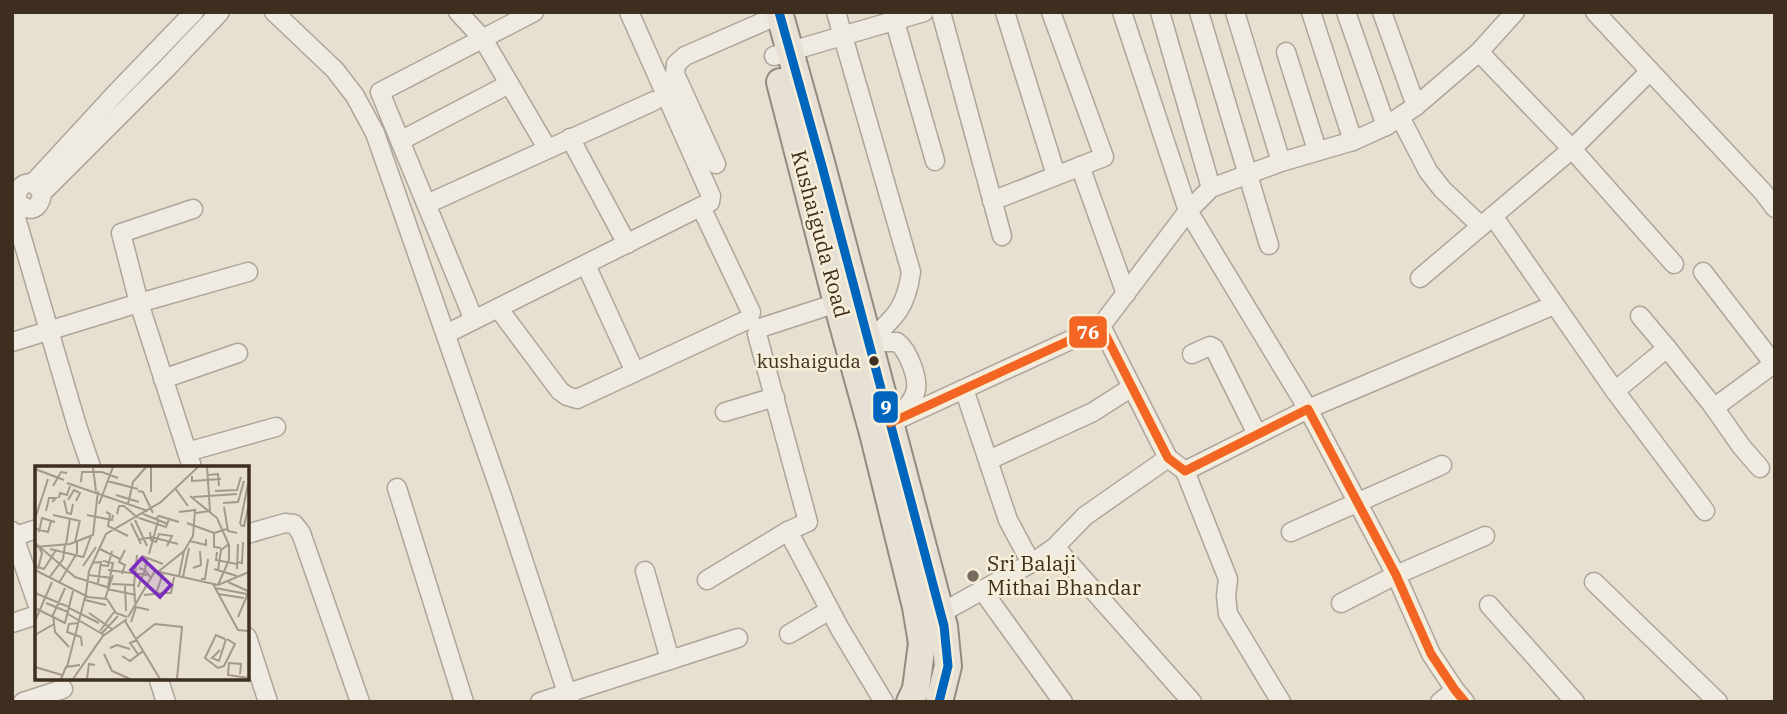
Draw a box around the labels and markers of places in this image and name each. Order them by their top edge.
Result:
place label: kushaiguda [757,349,861,373]
marker: kushaiguda [867,354,881,368]
place label: Sri Balaji Mithai Bhandar [987,549,1142,601]
marker: Sri Balaji Mithai Bhandar [965,568,981,584]

